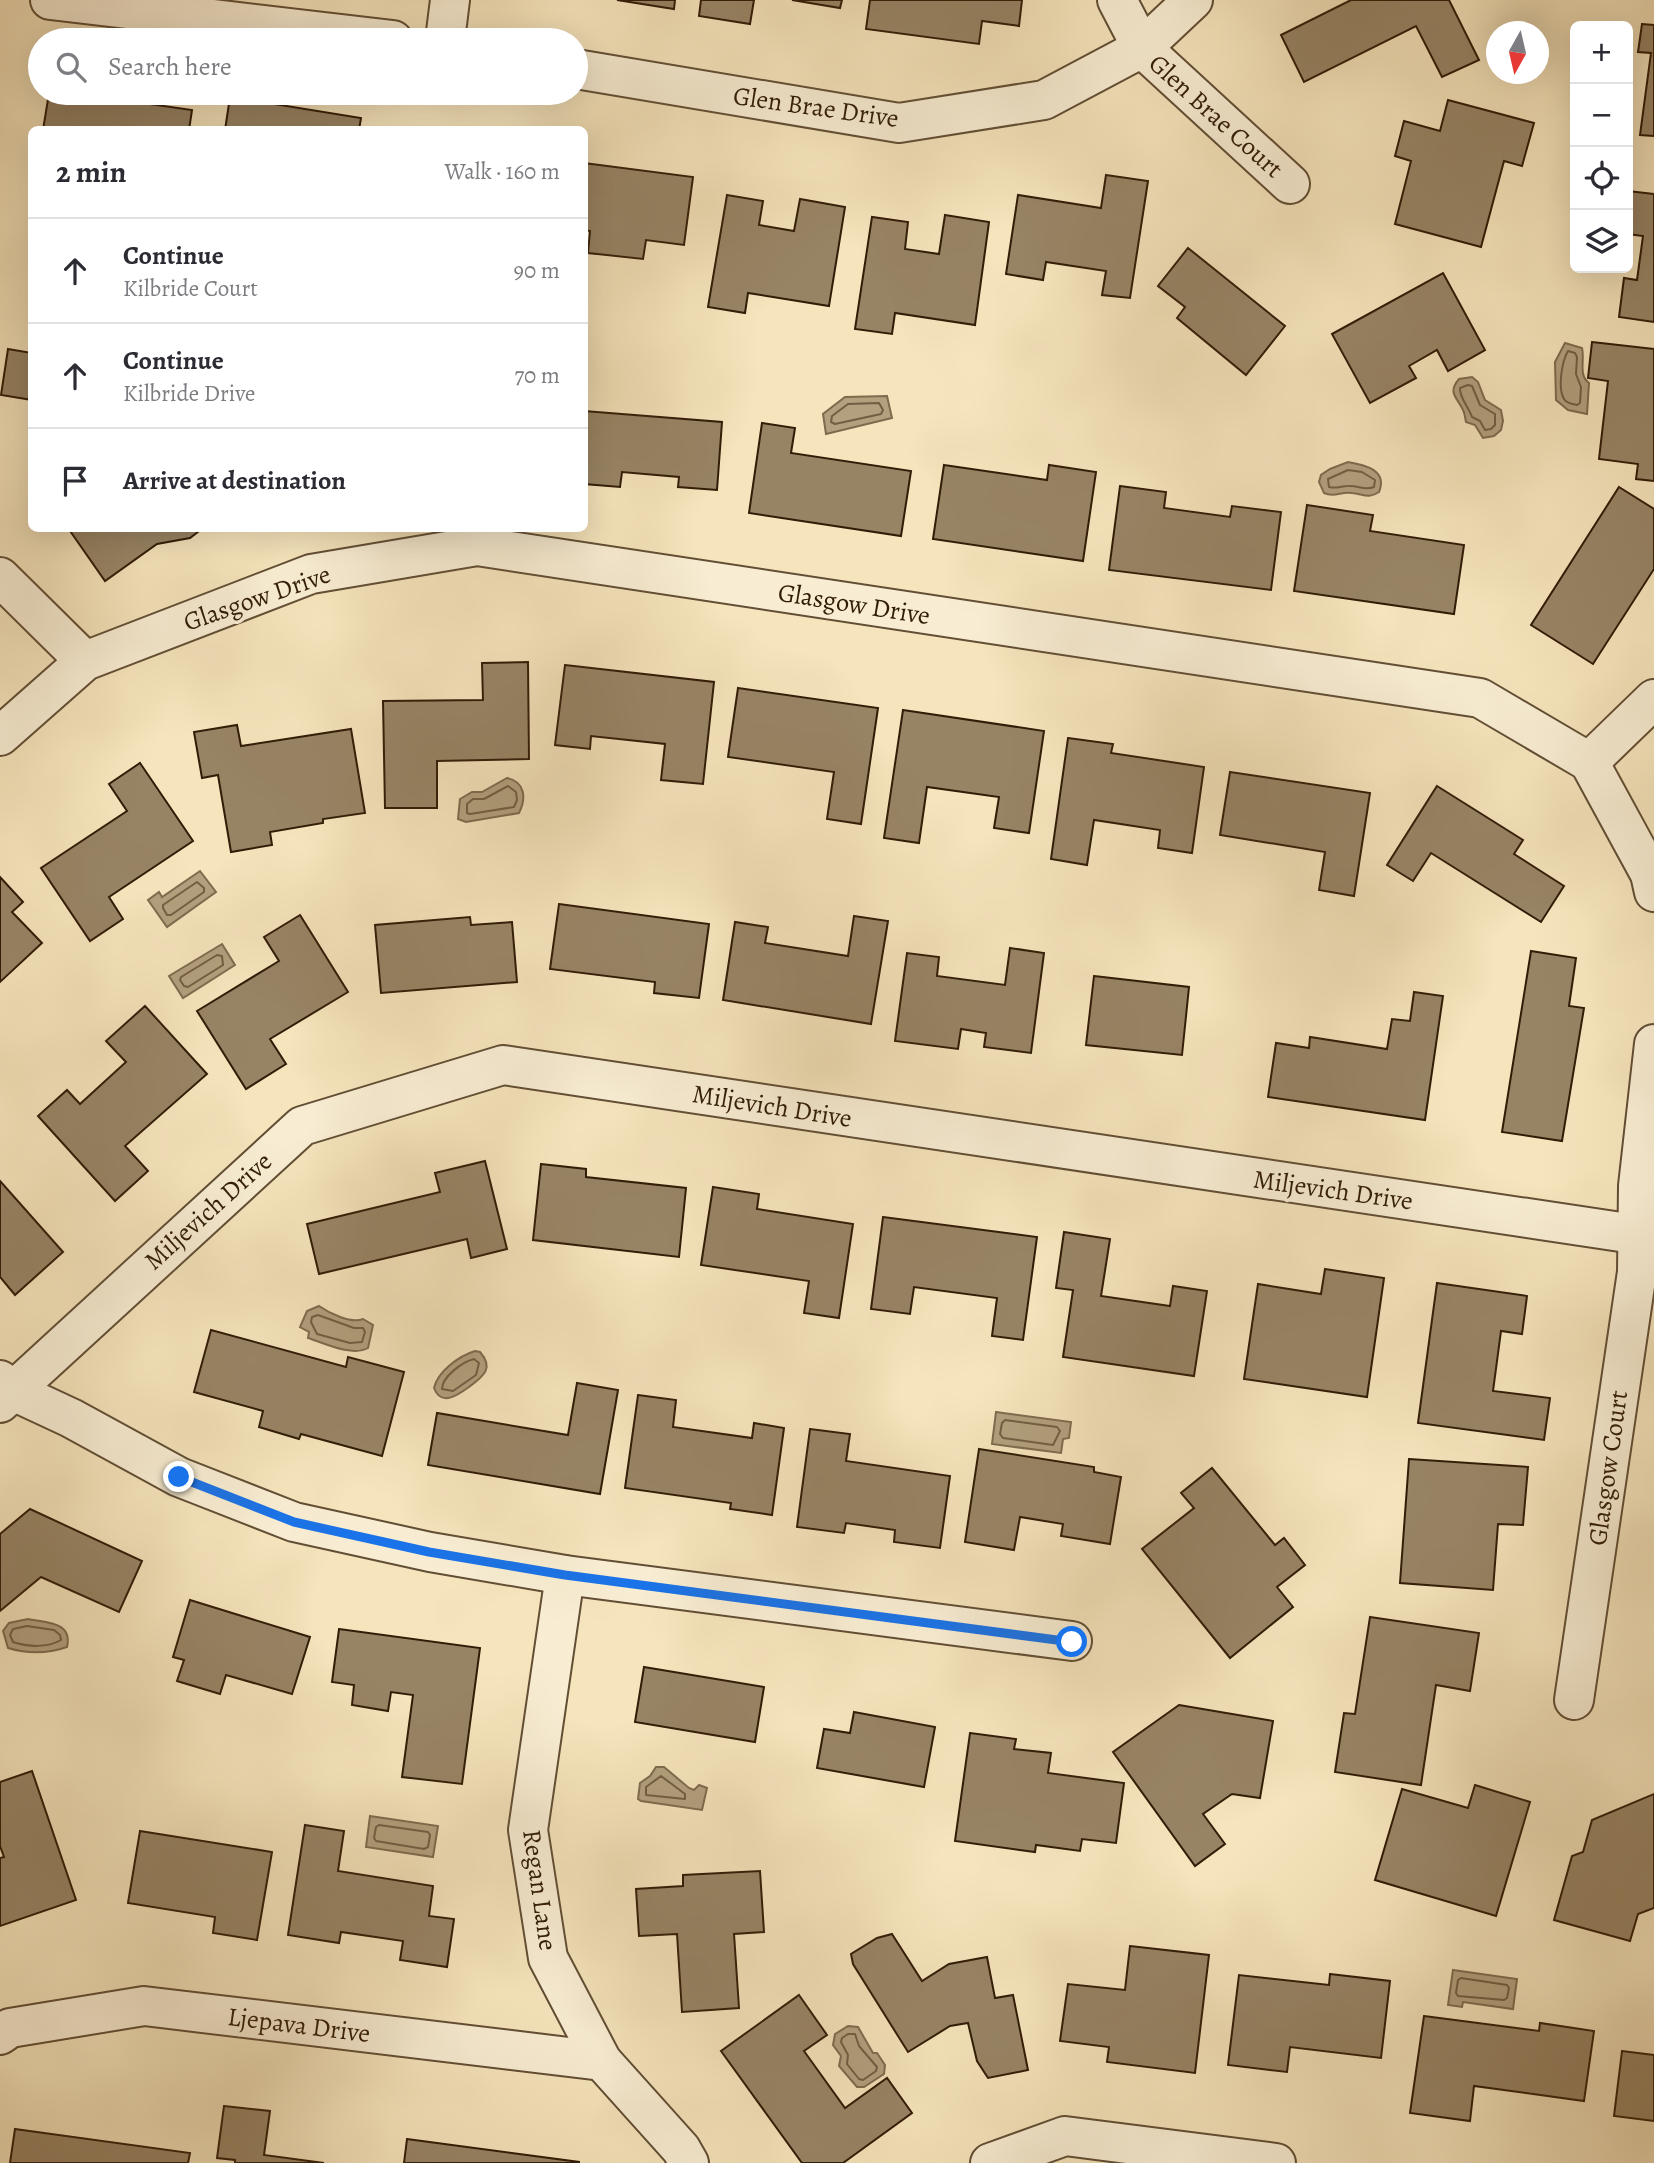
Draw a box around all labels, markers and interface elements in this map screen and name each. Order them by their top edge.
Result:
north arrow [1486,21,1549,84]
map controls [1570,21,1633,273]
button: + [1570,21,1633,84]
search box [28,28,588,105]
street label: Glen Brae Court [1141,46,1291,186]
icon: search [52,48,90,86]
text: Search here [108,49,232,84]
street label: Glen Brae Drive [731,78,901,136]
button: − [1570,84,1633,147]
button: locate [1570,147,1633,210]
text: 2 min [56,152,126,192]
text: Walk · 160 m [445,156,560,187]
button: layers [1570,210,1633,273]
text: Continue [123,238,224,273]
icon: ahead [56,252,94,290]
text: 90 m [514,255,560,286]
text: Kilbride Court [123,273,258,304]
text: Continue [123,343,224,378]
icon: ahead [56,357,94,395]
text: 70 m [514,360,560,391]
text: Kilbride Drive [123,378,255,409]
icon: arrive [56,462,94,500]
text: Arrive at destination [123,463,346,498]
street label: Glasgow Drive [179,556,335,640]
street label: Glasgow Drive [776,575,932,633]
street label: Miljevich Drive [690,1076,854,1136]
street label: Miljevich Drive [136,1144,280,1278]
street label: Miljevich Drive [1251,1161,1415,1219]
street label: Glasgow Court [1580,1388,1636,1548]
route end [163,1461,194,1492]
route start [1056,1626,1087,1657]
street label: Regan Lane [514,1827,566,1953]
street label: Ljepava Drive [226,1999,372,2051]

